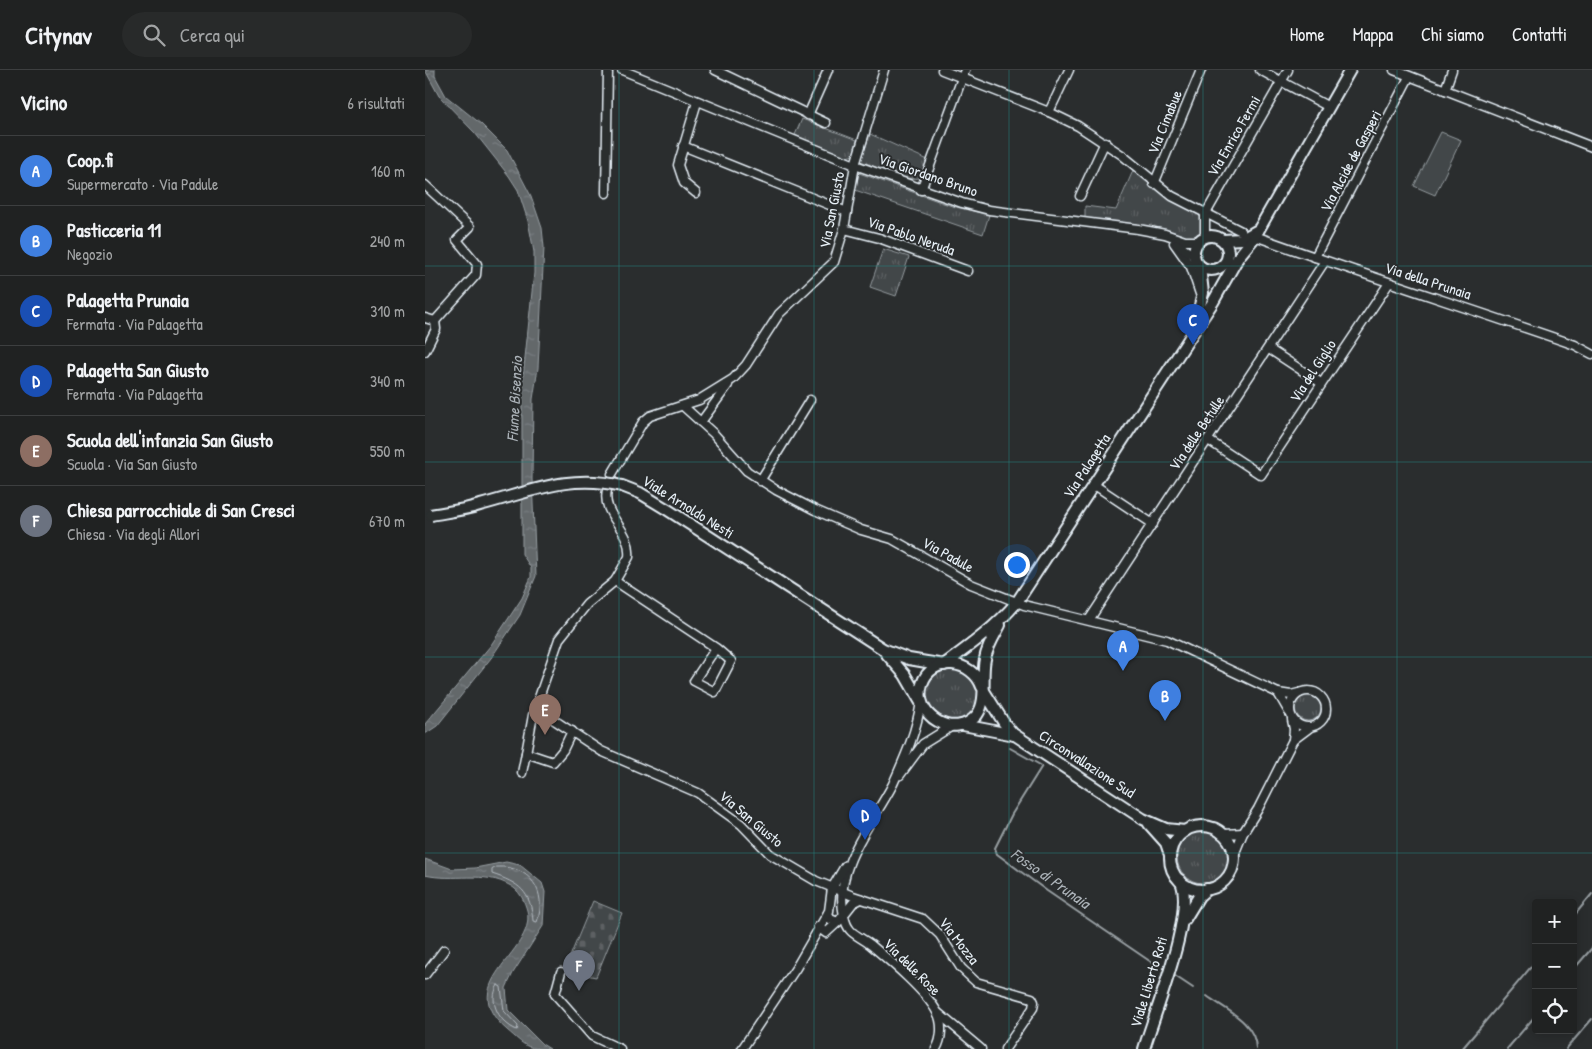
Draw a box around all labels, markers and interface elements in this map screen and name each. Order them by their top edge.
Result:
search box [122,12,472,57]
text: Citynav [25,19,92,51]
icon: search [140,21,168,49]
text: Cerca qui [180,22,245,48]
text: Home [1290,22,1325,47]
text: Mappa [1353,22,1393,47]
text: Chi siamo [1421,22,1484,47]
text: Contatti [1512,22,1567,47]
street label: Via Cimabue [1142,87,1187,157]
text: Vicino [20,88,67,117]
text: 6 risultati [348,92,405,114]
street label: Via Enrico Fermi [1202,92,1265,180]
street label: Via Alcide de Gasperi [1315,106,1386,215]
text: Coop.fi [67,147,113,173]
street label: Via Giordano Bruno [876,148,981,201]
text: A [32,160,40,182]
text: 160 m [371,160,405,182]
street label: Via San Giusto [814,170,849,250]
text: Supermercato · Via Padule [67,173,218,195]
street label: Via Pablo Neruda [865,211,958,260]
text: Pasticceria 11 [67,217,161,243]
text: B [32,230,40,252]
text: 240 m [370,230,405,252]
text: Negozio [67,243,112,265]
street label: Via della Prunaia [1382,257,1474,304]
text: Palagetta Prunaia [67,287,189,313]
text: C [32,300,40,322]
text: 310 m [370,300,405,322]
pin: C [1177,304,1209,345]
text: Fermata · Via Palagetta [67,313,203,335]
street label: Via del Giglio [1284,335,1341,406]
water label: Fiume Bisenzio [501,354,527,442]
text: Palagetta San Giusto [67,357,209,383]
text: D [32,370,40,392]
text: 340 m [370,370,405,392]
text: Fermata · Via Palagetta [67,383,203,405]
street label: Via delle Betulle [1164,391,1229,474]
text: Scuola dell'infanzia San Giusto [67,427,273,453]
street label: Via Palagetta [1058,429,1115,502]
text: E [32,440,40,462]
text: 550 m [370,440,405,462]
text: Scuola · Via San Giusto [67,453,197,475]
street label: Viale Arnoldo Nesti [638,470,738,543]
text: Chiesa parrocchiale di San Cresci [67,497,295,523]
text: F [33,510,39,532]
text: 670 m [369,510,405,532]
text: Chiesa · Via degli Allori [67,523,200,545]
street label: Via Padule [919,532,978,577]
your location [1004,552,1030,578]
pin: A [1107,630,1139,671]
pin: B [1149,680,1181,721]
pin: E [529,694,561,735]
street label: Circonvallazione Sud [1035,725,1140,803]
street label: Via San Giusto [715,786,788,852]
pin: D [849,799,881,840]
water label: Fosso di Prunaia [1007,843,1096,914]
map controls [1532,899,1577,1034]
button: + [1532,899,1577,944]
street label: Via Mozza [934,913,985,969]
street label: Via delle Rose [879,933,946,1000]
street label: Viale Liberto Roti [1125,934,1172,1030]
button: − [1532,944,1577,989]
pin: F [563,950,595,991]
button: locate [1532,989,1577,1034]

